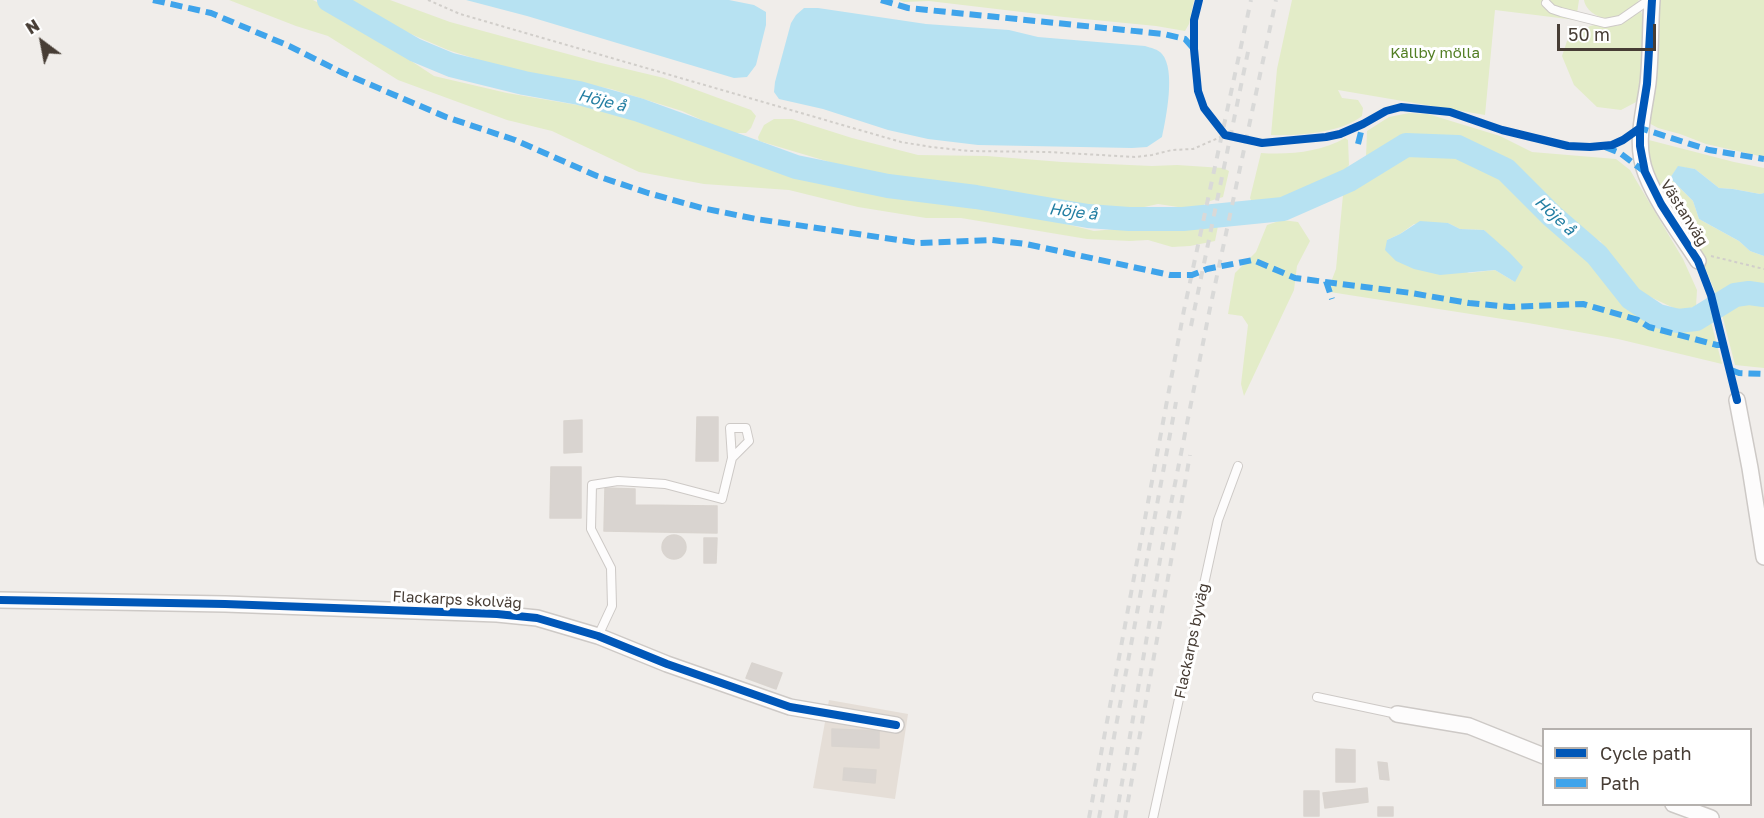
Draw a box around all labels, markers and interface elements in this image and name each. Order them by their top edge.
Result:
north arrow [12,12,72,72]
scale bar [1560,12,1659,50]
text: N [22,15,43,38]
text: 50 m [1568,23,1610,45]
park label: Källby mölla [1390,44,1480,62]
water label: Höje å [576,86,628,116]
street label: Västanväg [1657,176,1711,250]
water label: Höje å [1531,192,1579,240]
water label: Höje å [1048,200,1098,224]
street label: Flackarps byväg [1171,582,1213,700]
street label: Flackarps skolväg [392,588,522,612]
legend [1542,728,1752,806]
text: Cycle path [1600,742,1692,764]
text: Path [1600,772,1640,794]

